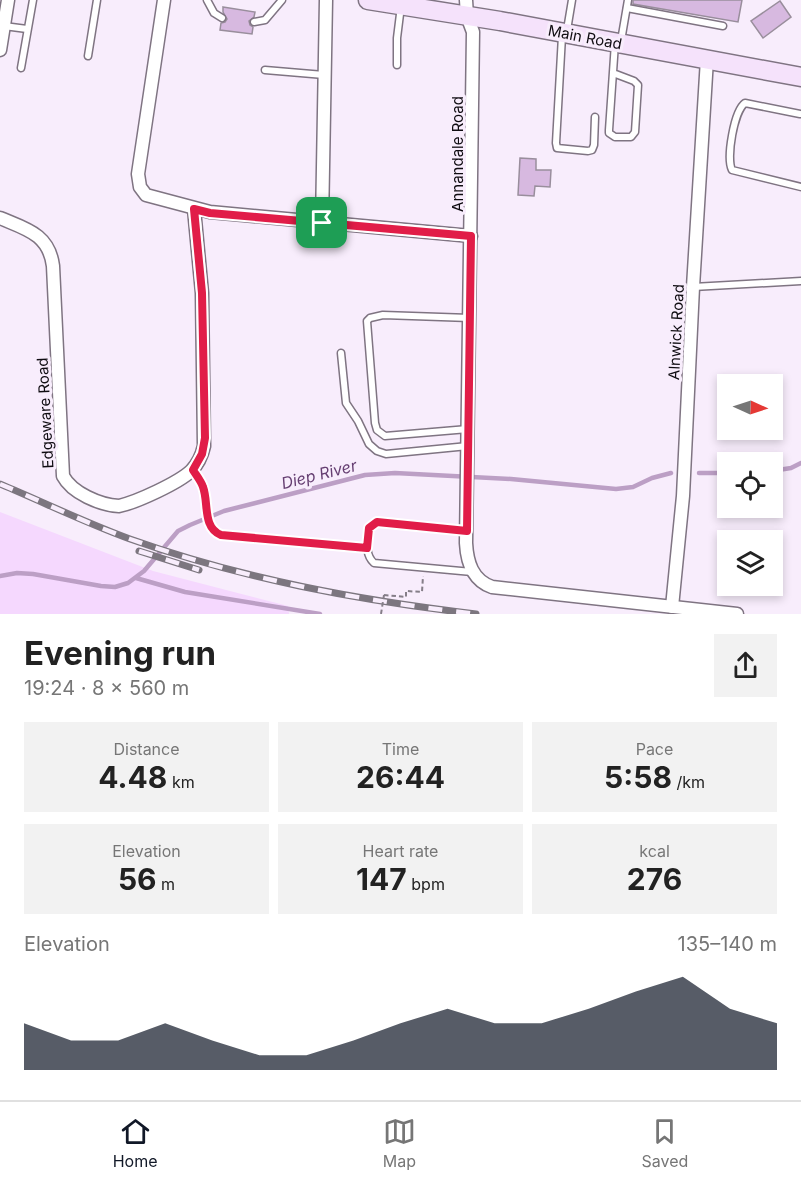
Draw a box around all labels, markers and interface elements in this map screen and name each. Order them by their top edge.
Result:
street label: Main Road [546,21,624,53]
street label: Annandale Road [448,96,467,212]
pin [296,197,347,248]
icon: arrive [305,206,338,239]
street label: Alnwick Road [664,284,688,380]
street label: Edgeware Road [33,357,57,469]
north arrow [717,374,783,440]
map controls [717,374,783,596]
button: locate [717,452,783,518]
water label: Diep River [279,455,360,493]
button: layers [717,530,783,596]
text: Evening run [24,633,216,673]
button: share [714,634,777,697]
text: 19:24 · 8 × 560 m [24,676,189,700]
text: Distance [113,739,180,759]
text: Time [382,739,419,759]
text: Pace [636,739,673,759]
text: 4.48 [98,759,167,795]
text: 26:44 [356,759,445,795]
text: 5:58 [604,759,672,795]
text: km [167,772,195,792]
text: /km [672,772,705,792]
text: Elevation [112,841,181,861]
text: Heart rate [363,841,438,861]
text: kcal [639,841,670,861]
text: 56 [118,861,157,897]
text: 147 [356,861,407,897]
text: 276 [627,861,682,897]
text: m [157,874,175,894]
text: bpm [407,874,445,894]
text: Elevation [24,932,110,956]
text: 135–140 m [678,932,777,956]
tab: Home [113,1115,158,1171]
tab: Map [383,1115,416,1171]
tab: Saved [641,1115,688,1171]

